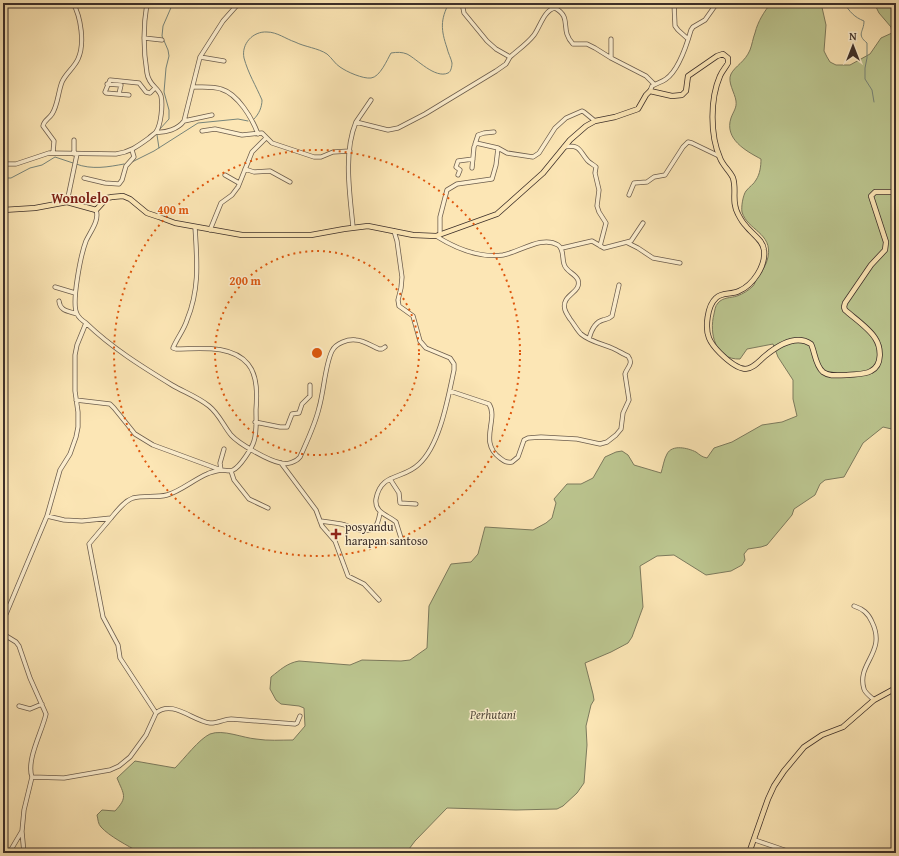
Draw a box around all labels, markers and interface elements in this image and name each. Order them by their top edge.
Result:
north arrow [833,26,873,66]
text: N [849,28,857,44]
district label: Wonolelo [51,188,109,208]
text: 400 m [157,201,190,218]
text: 200 m [229,272,262,289]
centre of rings [310,346,324,360]
place label: posyandu harapan santoso [345,518,428,549]
marker: posyandu harapan santoso [330,528,342,540]
park label: Perhutani [469,706,516,723]

